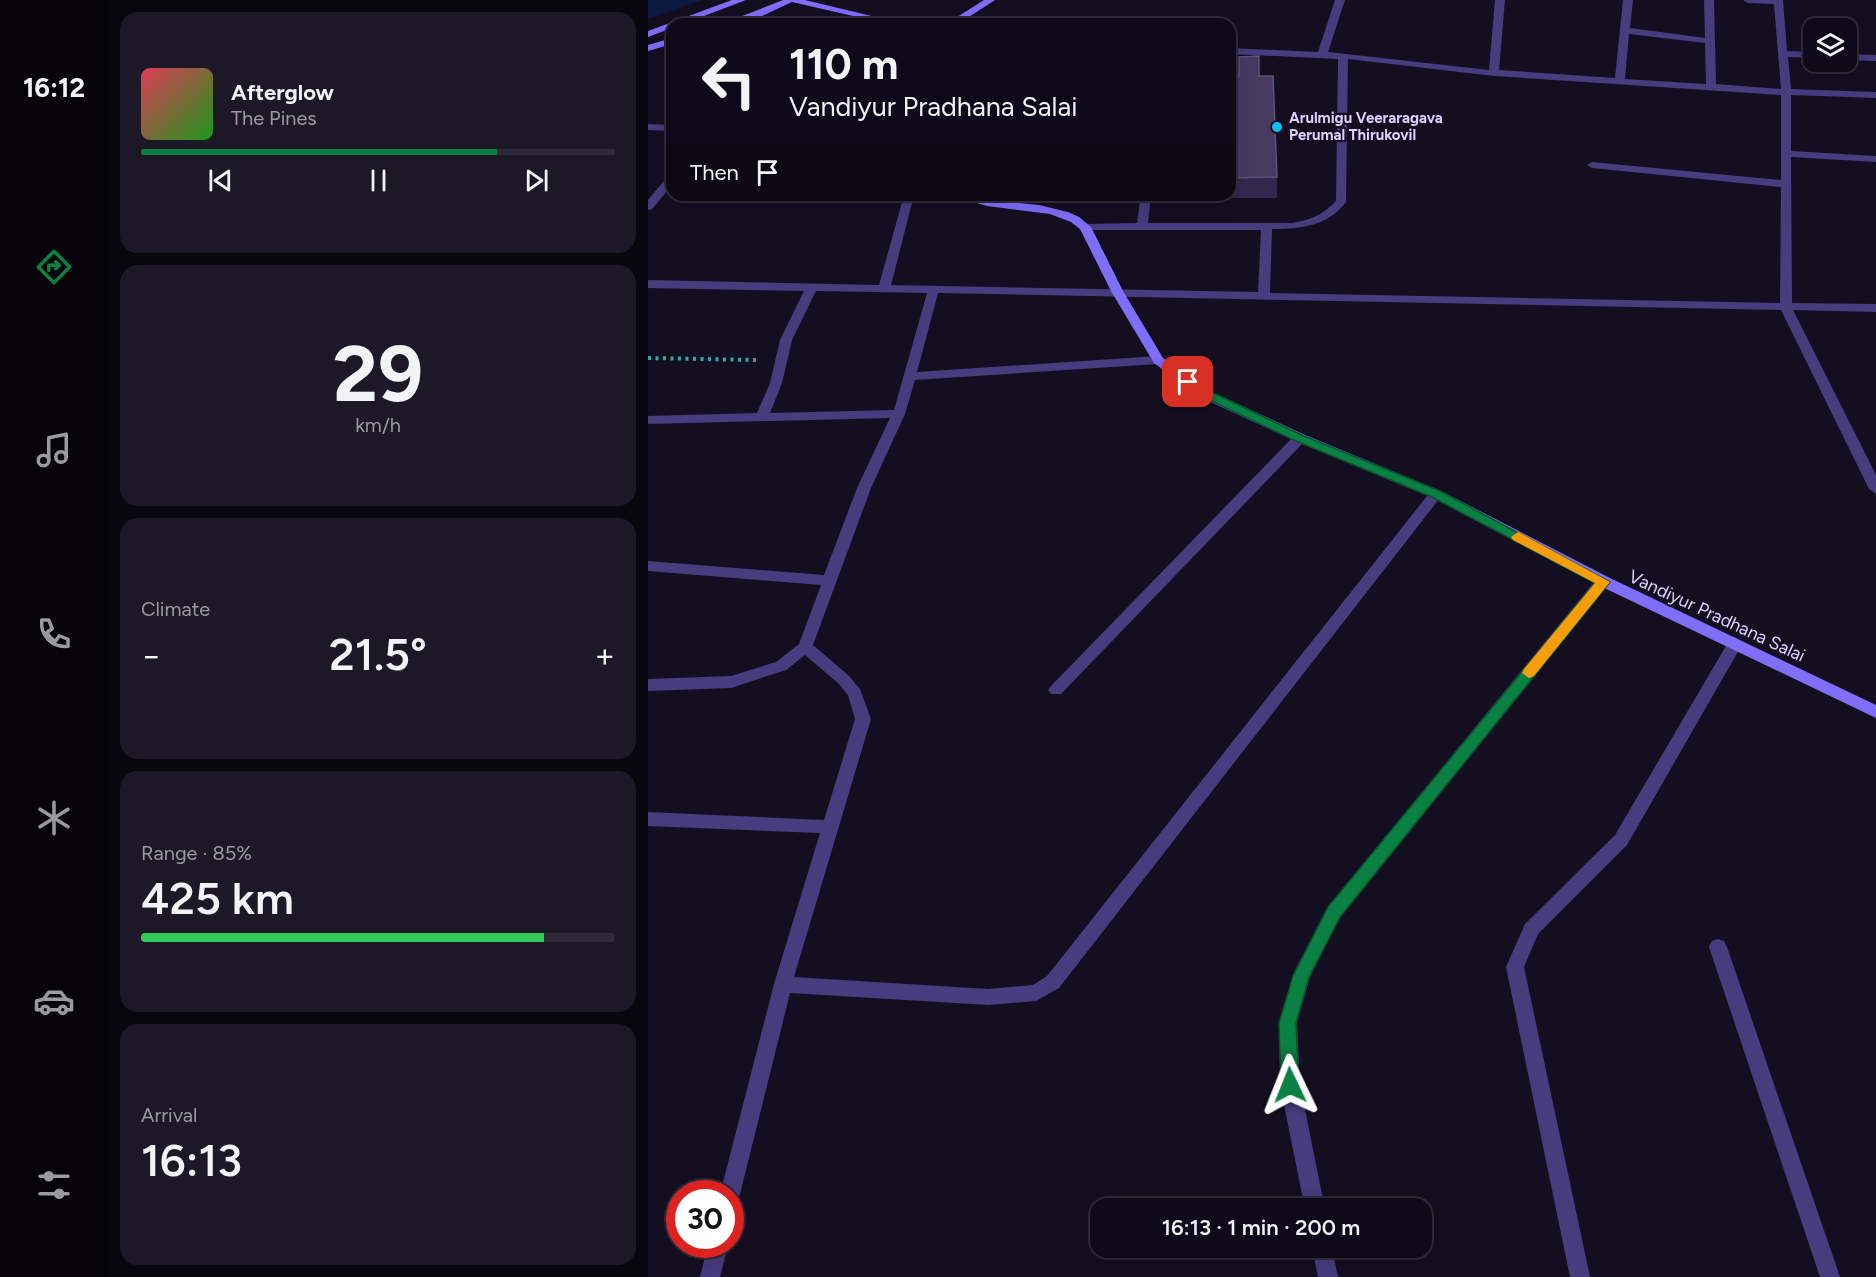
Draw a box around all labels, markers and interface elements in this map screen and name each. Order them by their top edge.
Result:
map controls [1803,18,1857,72]
button: layers [1803,18,1857,72]
text: 110 m [789,39,898,90]
icon: left [690,42,768,120]
text: 16:12 [23,71,85,104]
text: Afterglow [231,79,334,106]
text: Vandiyur Pradhana Salai [789,90,1078,123]
text: The Pines [231,106,317,130]
place label: Arulmigu Veeraragava Perumal Thirukovil [1289,109,1443,144]
marker: Arulmigu Veeraragava Perumal Thirukovil [1270,120,1284,134]
icon: arrive [751,156,784,189]
text: Then [690,159,739,186]
icon: previous [204,164,237,197]
icon: pause [362,164,395,197]
icon: next [520,164,553,197]
icon: directions [33,246,75,288]
text: 29 [333,327,423,421]
pin [1162,356,1213,407]
icon: arrive [1171,365,1204,398]
text: km/h [355,413,401,437]
icon: music [33,429,75,471]
street label: Vandiyur Pradhana Salai [1625,565,1809,667]
text: Climate [141,597,210,621]
icon: phone [33,613,75,655]
text: 21.5° [329,627,427,681]
text: − [141,636,162,675]
text: + [594,636,615,675]
icon: climate [33,797,75,839]
text: Range · 85% [141,841,252,865]
text: 425 km [141,871,294,925]
icon: car [33,980,75,1022]
position arrow [1258,1053,1322,1117]
text: Arrival [141,1103,197,1127]
text: 16:13 [141,1133,242,1187]
icon: filters [33,1164,75,1206]
speed limit sign: 30 [666,1180,744,1258]
text: 16:13 · 1 min · 200 m [1162,1214,1360,1241]

